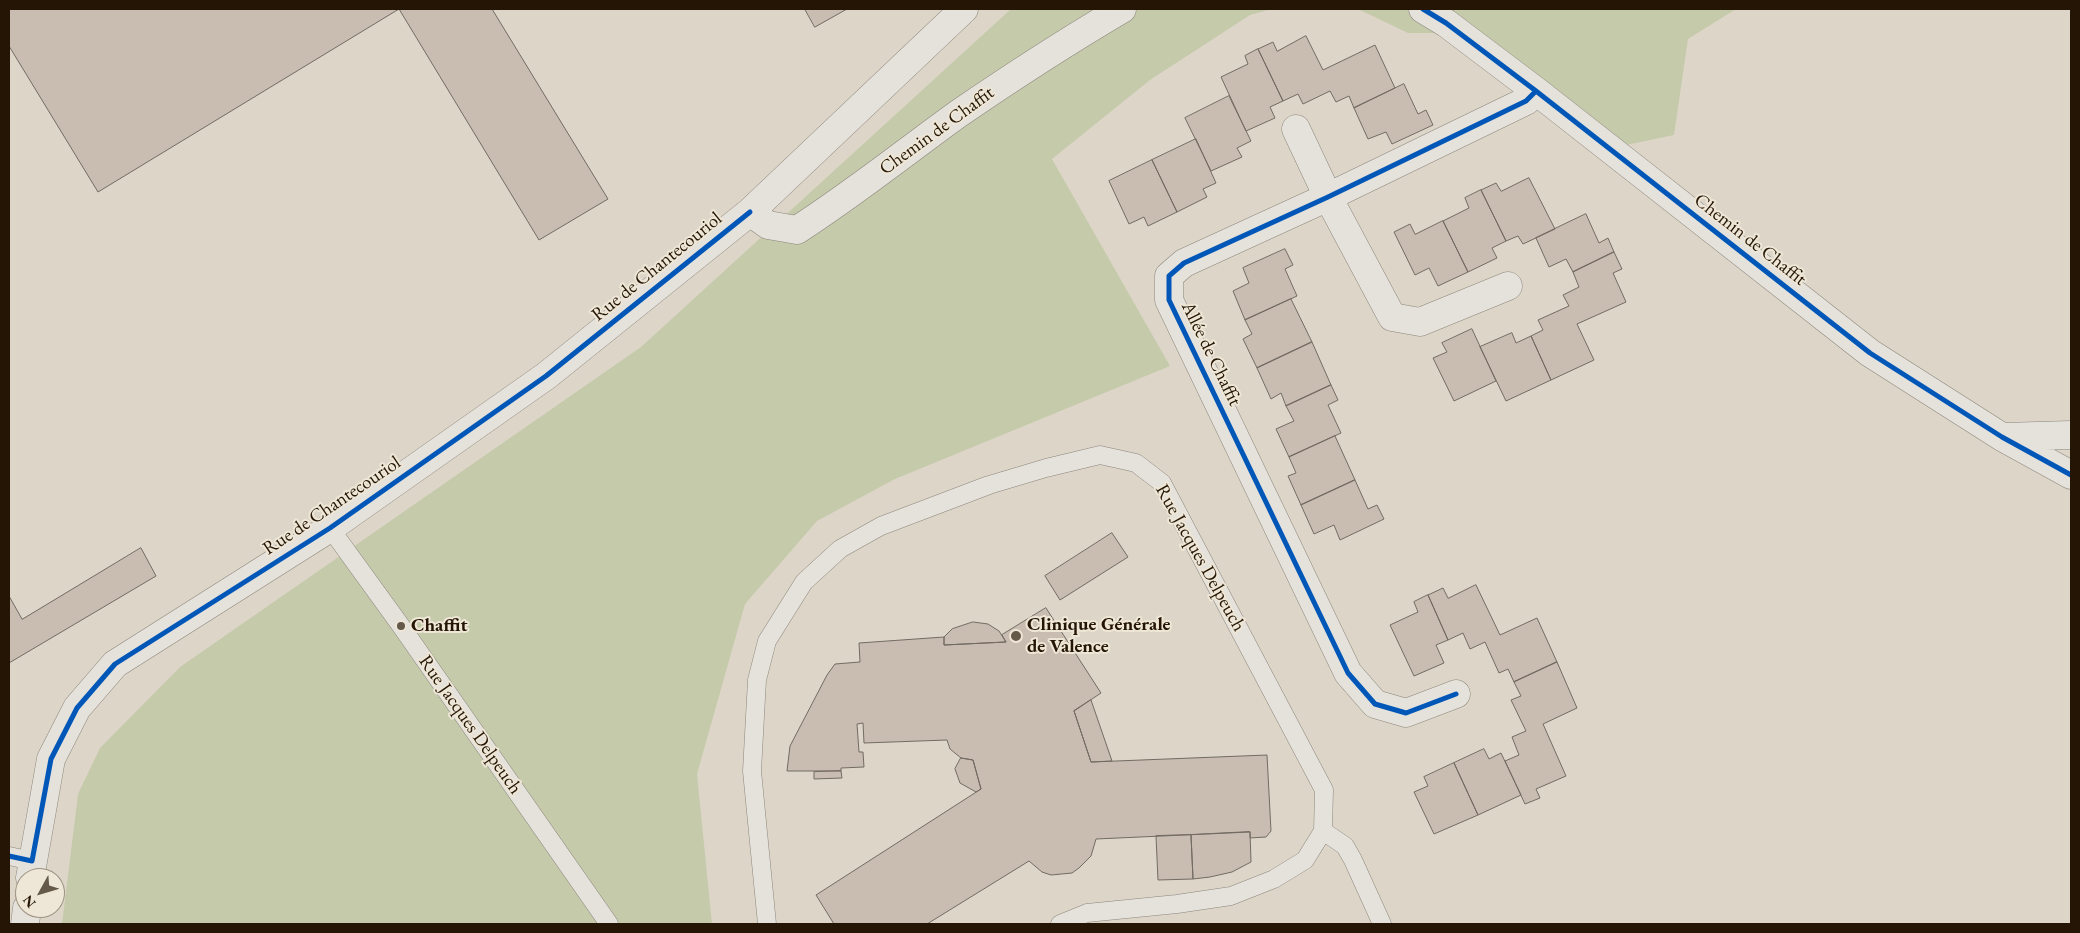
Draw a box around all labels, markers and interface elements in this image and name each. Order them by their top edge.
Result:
street label: Chemin de Chaffit [875,82,999,180]
street label: Chemin de Chaffit [1689,189,1811,291]
street label: Rue de Chantecouriol [587,207,727,327]
street label: Allée de Chaffit [1176,298,1246,410]
street label: Rue de Chantecouriol [259,452,405,560]
street label: Rue Jacques Delpeuch [1150,481,1250,635]
place label: Clinique Générale de Valence [1027,614,1170,658]
place label: Chaffit [411,615,468,637]
marker: Chaffit [395,620,407,632]
marker: Clinique Générale de Valence [1009,629,1023,643]
street label: Rue Jacques Delpeuch [413,651,527,799]
north arrow [15,868,65,918]
text: N [19,892,40,912]

